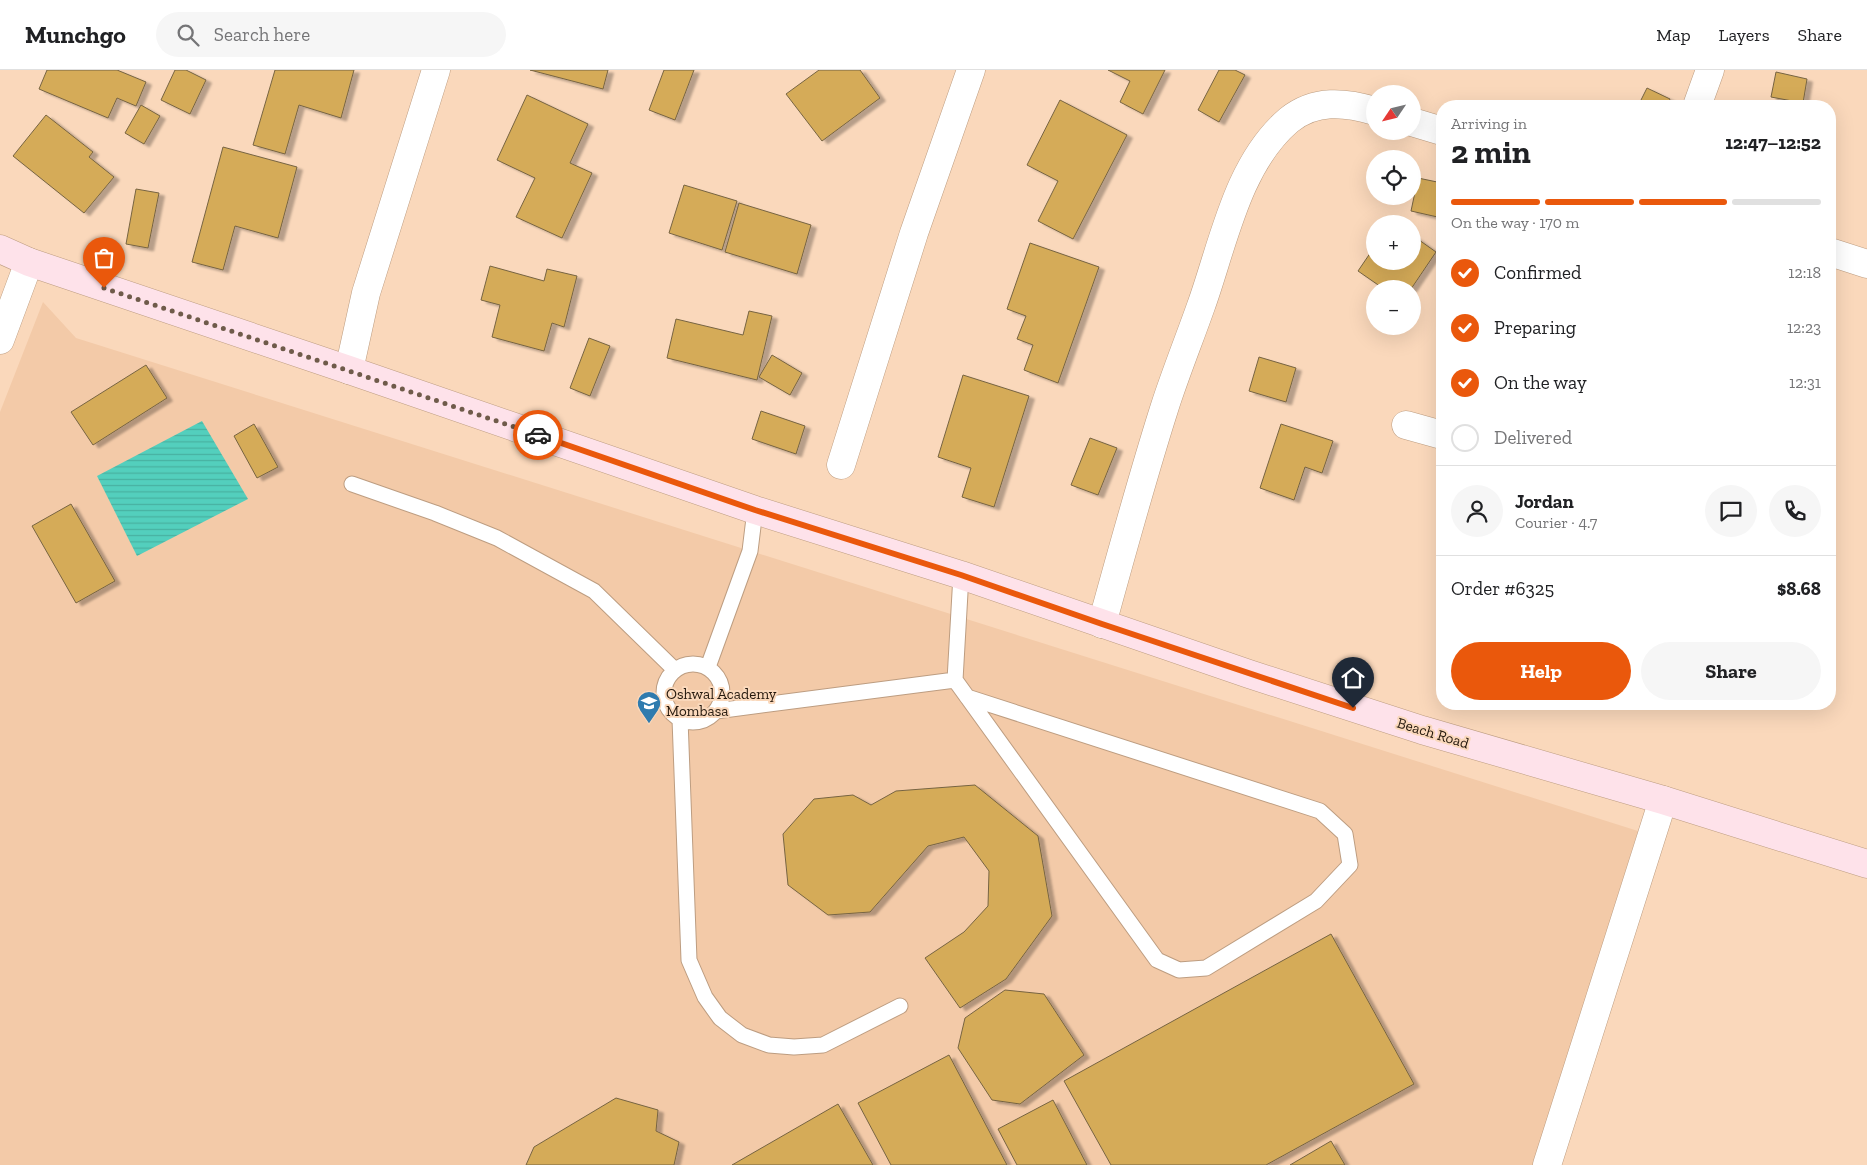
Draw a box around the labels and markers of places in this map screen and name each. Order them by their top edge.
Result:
pin [83,237,125,288]
pin [1332,657,1374,708]
place label: Oshwal Academy Mombasa [666,685,777,720]
school or university icon: Oshwal Academy Mombasa [636,690,662,724]

